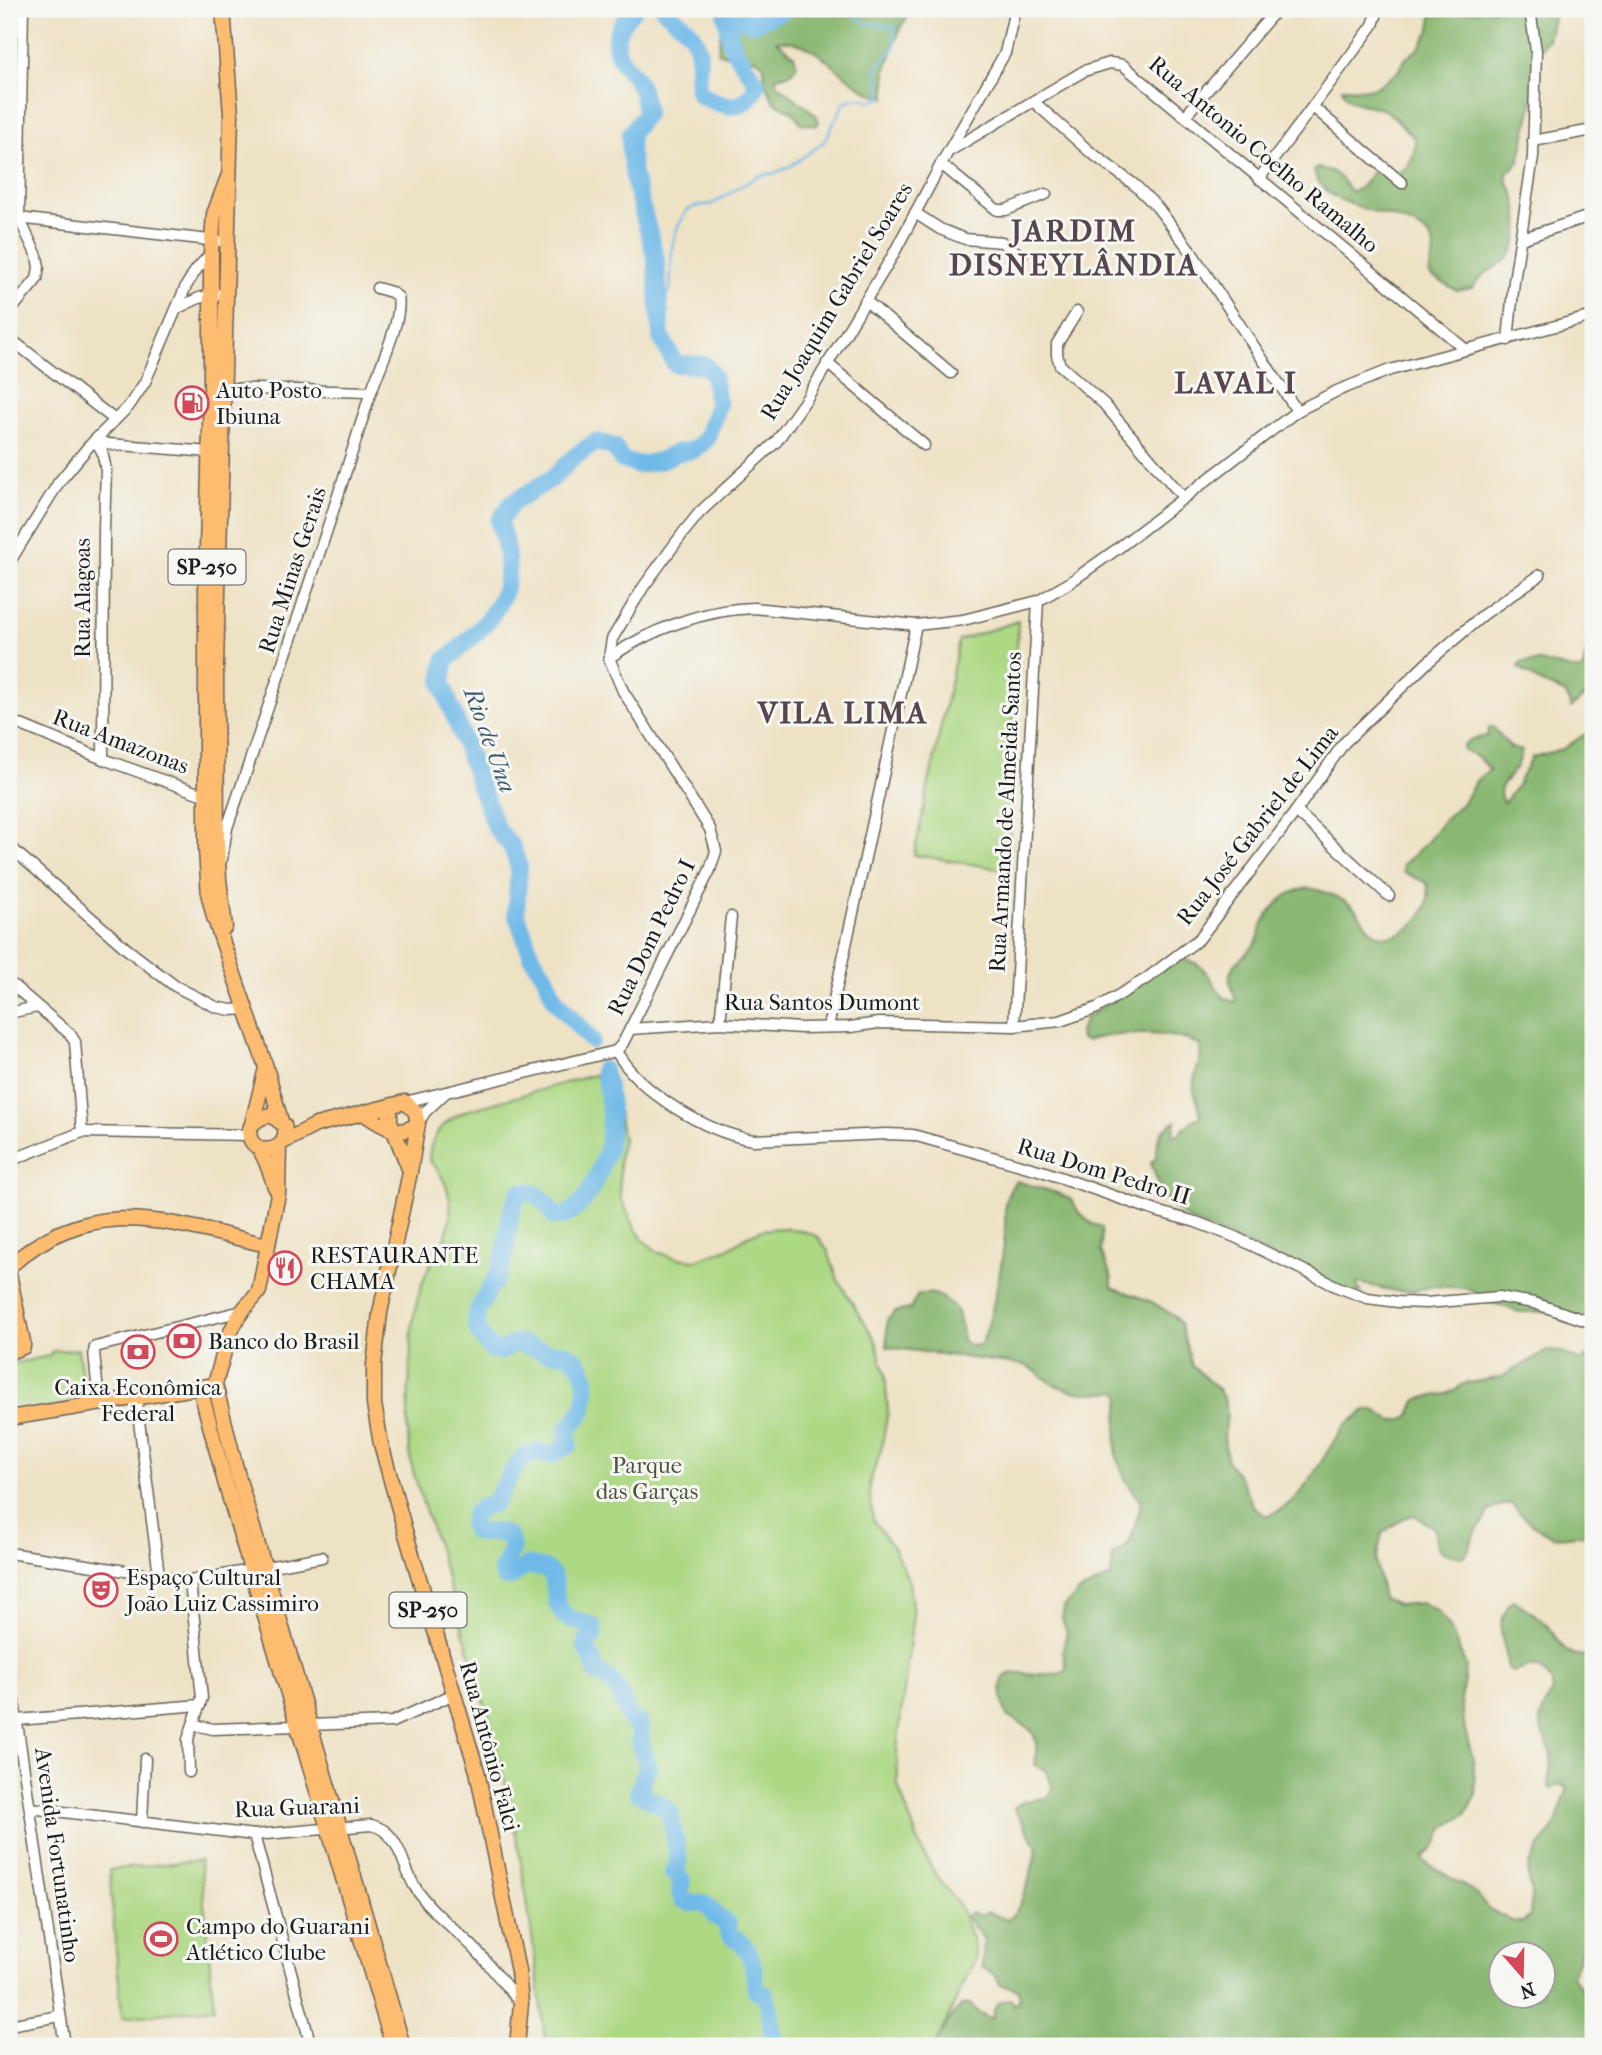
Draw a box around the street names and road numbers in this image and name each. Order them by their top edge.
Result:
street label: Rua Antonio Coelho Ramalho [1143,50,1384,259]
street label: Rua Joaquim Gabriel Soares [755,177,918,425]
street label: Rua Minas Gerais [253,483,332,657]
street label: Rua Alagoas [69,538,96,658]
road number: SP-250 [168,550,246,584]
street label: Rua Armando de Almeida Santos [984,651,1027,973]
street label: Rua Amazonas [49,703,193,780]
street label: Rua José Gabriel de Lima [1171,720,1344,931]
street label: Rua Dom Pedro I [602,855,701,1020]
street label: Rua Santos Dumont [724,989,920,1016]
street label: Rua Dom Pedro II [1014,1132,1194,1211]
road number: SP-250 [390,1592,466,1628]
street label: Rua Antônio Falci [454,1658,525,1834]
street label: Avenida Fortunatinho [29,1745,86,1964]
street label: Rua Guarani [234,1792,360,1823]

